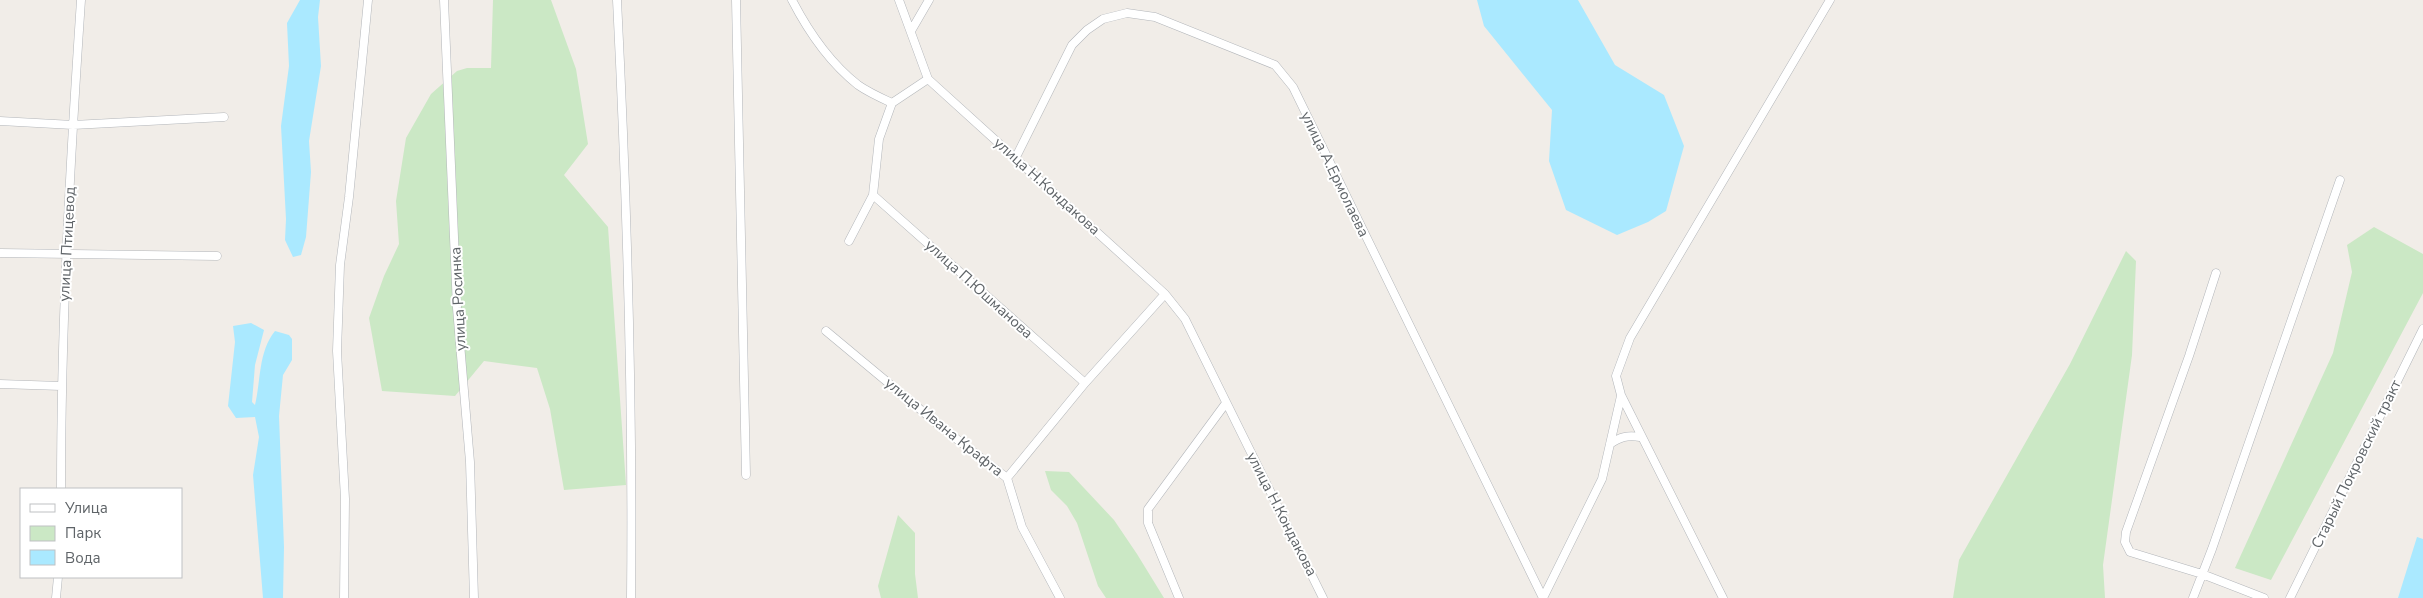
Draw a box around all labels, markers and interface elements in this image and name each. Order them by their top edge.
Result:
street label: улица А.Ермолаева [1296,108,1374,240]
street label: улица Н.Кондакова [989,133,1105,239]
street label: улица Птицевод [54,186,80,302]
street label: улица П.Юшманова [921,235,1037,343]
street label: улица Росинка [445,247,471,351]
street label: улица Ивана Крафта [881,373,1007,481]
street label: Старый Покровский тракт [2306,376,2406,552]
street label: улица Н.Кондакова [1242,448,1322,580]
legend [20,488,182,578]
text: Улица [64,498,108,518]
text: Парк [65,523,101,543]
text: Вода [65,548,101,568]

